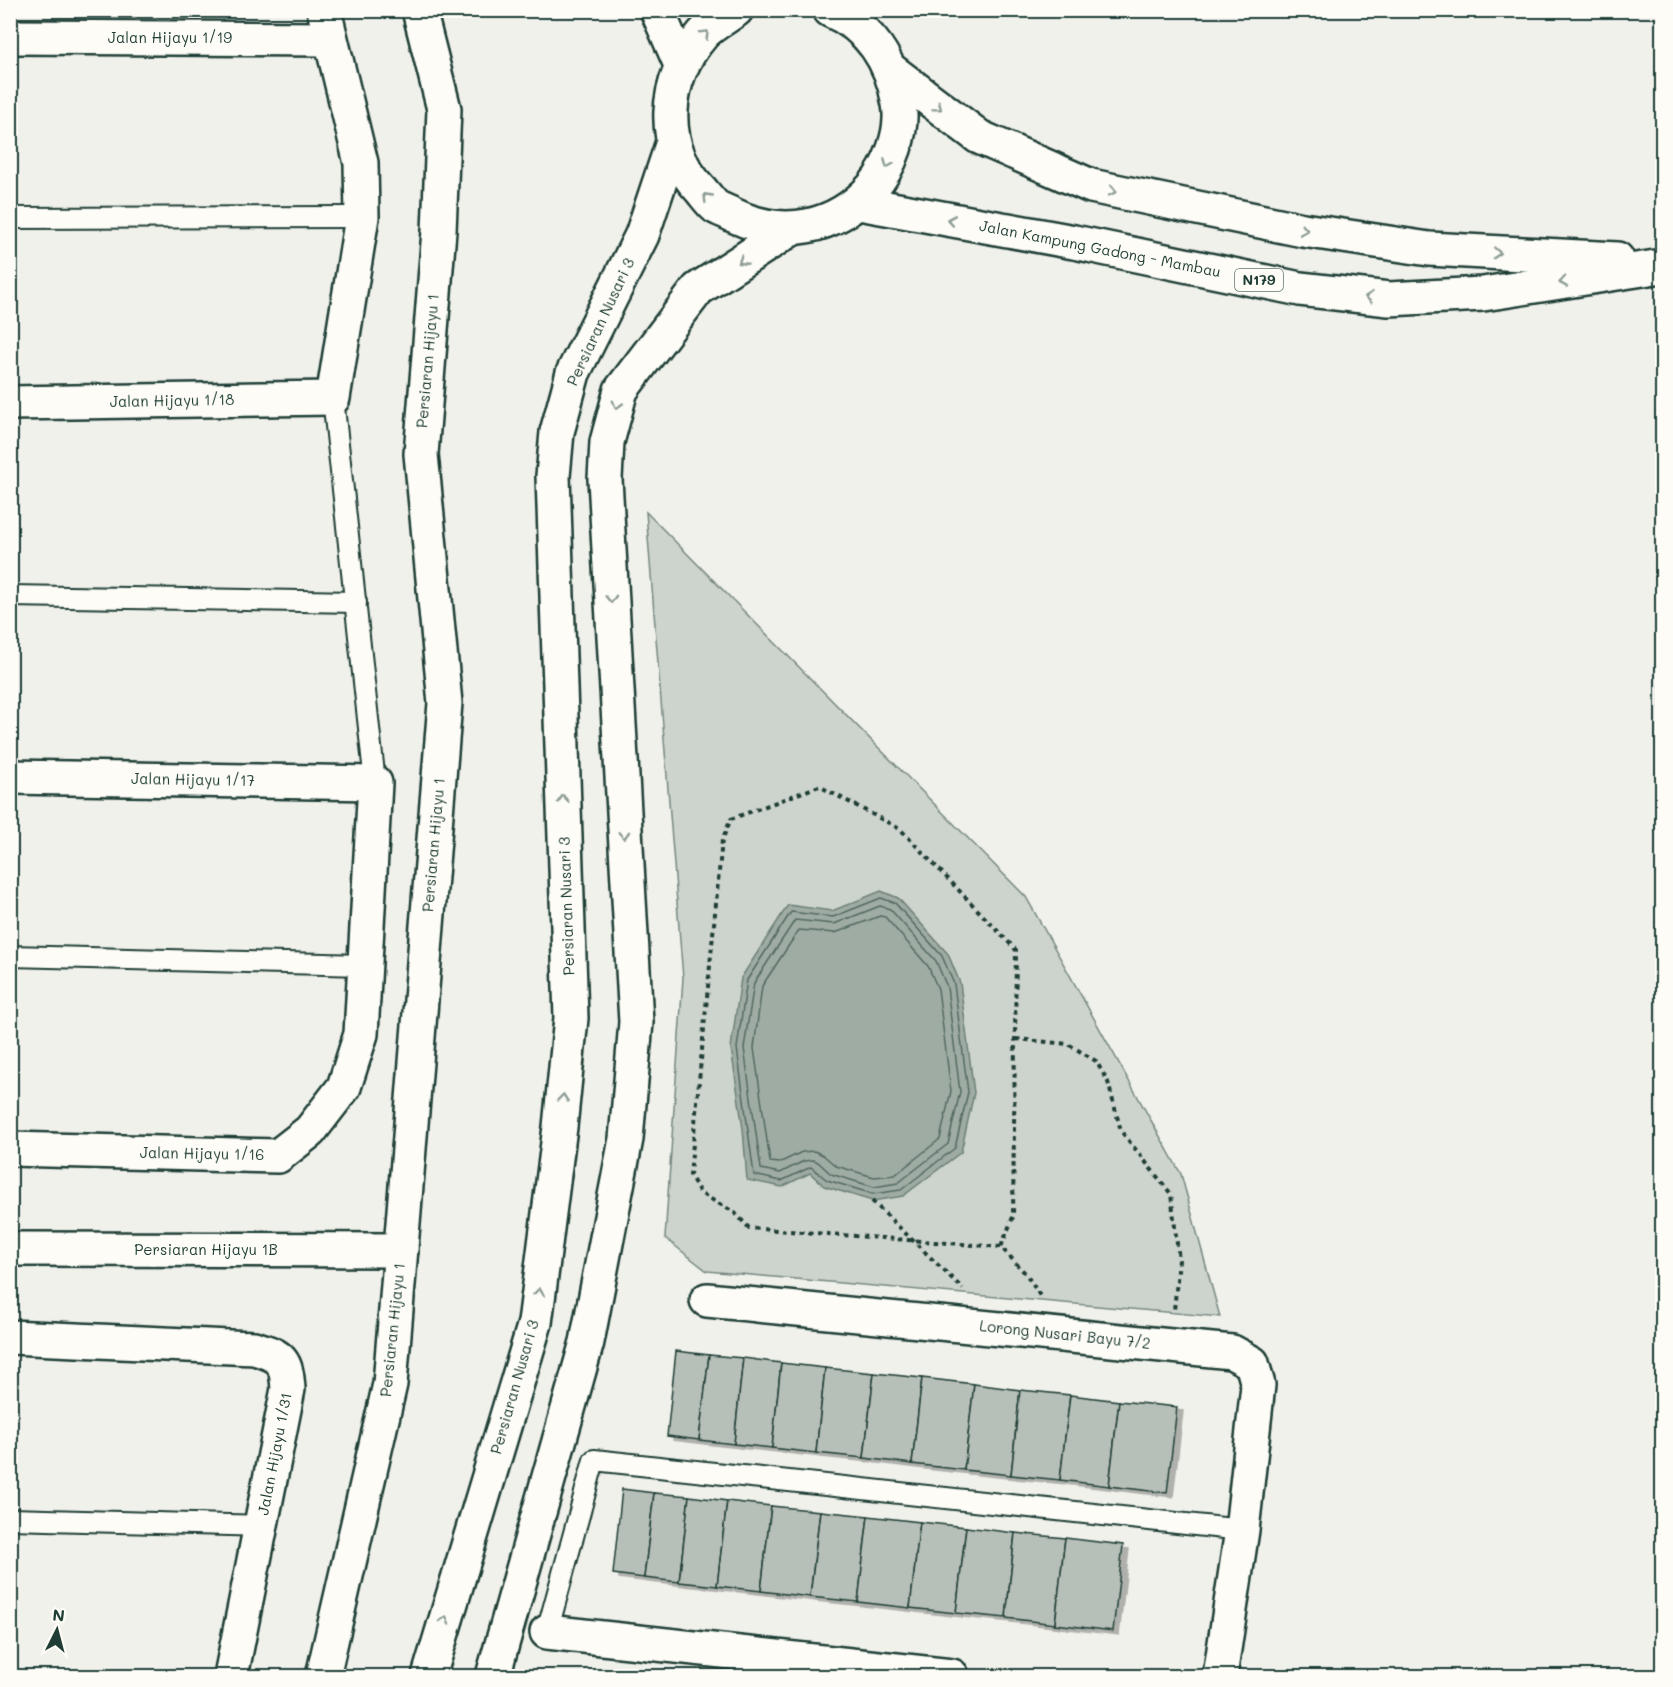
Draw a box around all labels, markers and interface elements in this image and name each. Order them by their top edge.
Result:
street label: Jalan Hijayu 1/19 [108,27,232,47]
one-way arrow [697,31,708,42]
one-way arrow [932,100,943,111]
one-way arrow [883,157,895,168]
one-way arrow [1107,183,1117,196]
one-way arrow [703,193,714,204]
one-way arrow [946,214,955,226]
street label: Jalan Kampung Gadong - Mambau [978,215,1223,281]
one-way arrow [1299,223,1308,235]
one-way arrow [1493,246,1502,259]
one-way arrow [738,253,748,265]
street label: Persiaran Nusari 3 [562,254,639,389]
road number: N179 [1235,269,1283,291]
one-way arrow [1559,275,1568,287]
one-way arrow [1365,291,1374,303]
street label: Persiaran Hijayu 1 [411,293,443,429]
street label: Jalan Hijayu 1/18 [109,389,234,411]
one-way arrow [612,400,624,410]
one-way arrow [604,594,617,603]
street label: Jalan Hijayu 1/17 [131,768,255,790]
street label: Persiaran Hijayu 1 [417,777,449,913]
one-way arrow [557,794,569,803]
one-way arrow [618,831,631,840]
street label: Persiaran Nusari 3 [554,836,578,976]
one-way arrow [556,1094,569,1103]
street label: Jalan Hijayu 1/16 [140,1142,265,1164]
street label: Persiaran Hijayu 1B [134,1239,278,1259]
street label: Persiaran Hijayu 1 [375,1262,409,1398]
one-way arrow [532,1287,544,1296]
street label: Lorong Nusari Bayu 7/2 [979,1315,1152,1353]
street label: Persiaran Nusari 3 [485,1317,543,1456]
street label: Jalan Hijayu 1/31 [252,1391,296,1517]
north arrow [27,1600,87,1660]
text: N [51,1604,66,1626]
one-way arrow [438,1615,450,1626]

